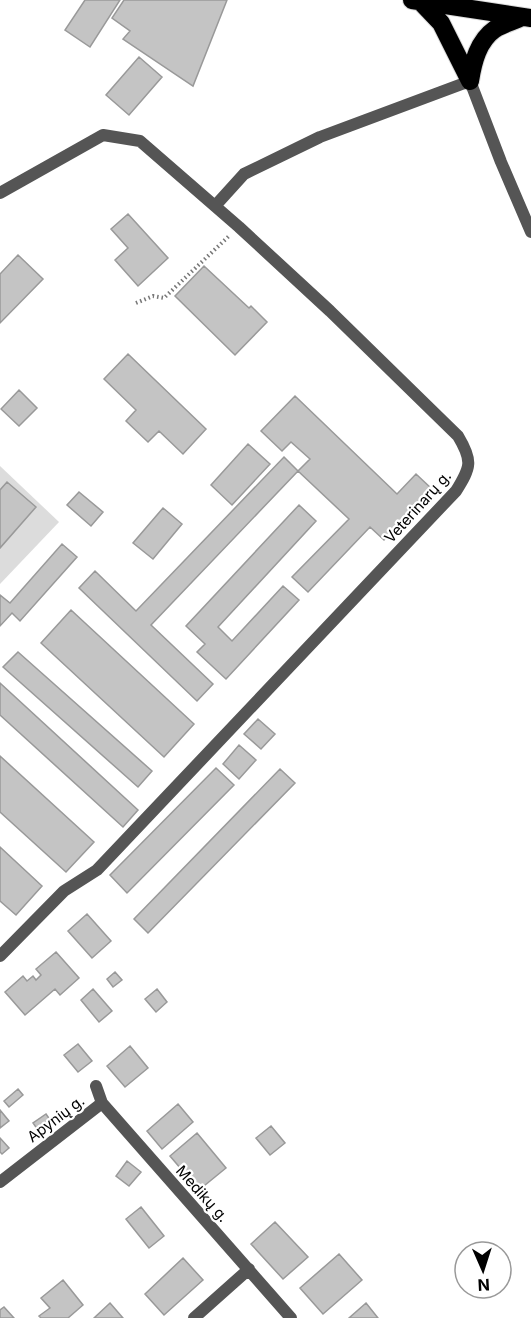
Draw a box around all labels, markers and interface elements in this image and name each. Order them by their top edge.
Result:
street label: Veterinarų g. [380,467,455,547]
street label: Apynių g. [23,1091,88,1146]
street label: Medikų g. [172,1161,233,1226]
north arrow [453,1240,513,1300]
text: N [477,1275,490,1295]

